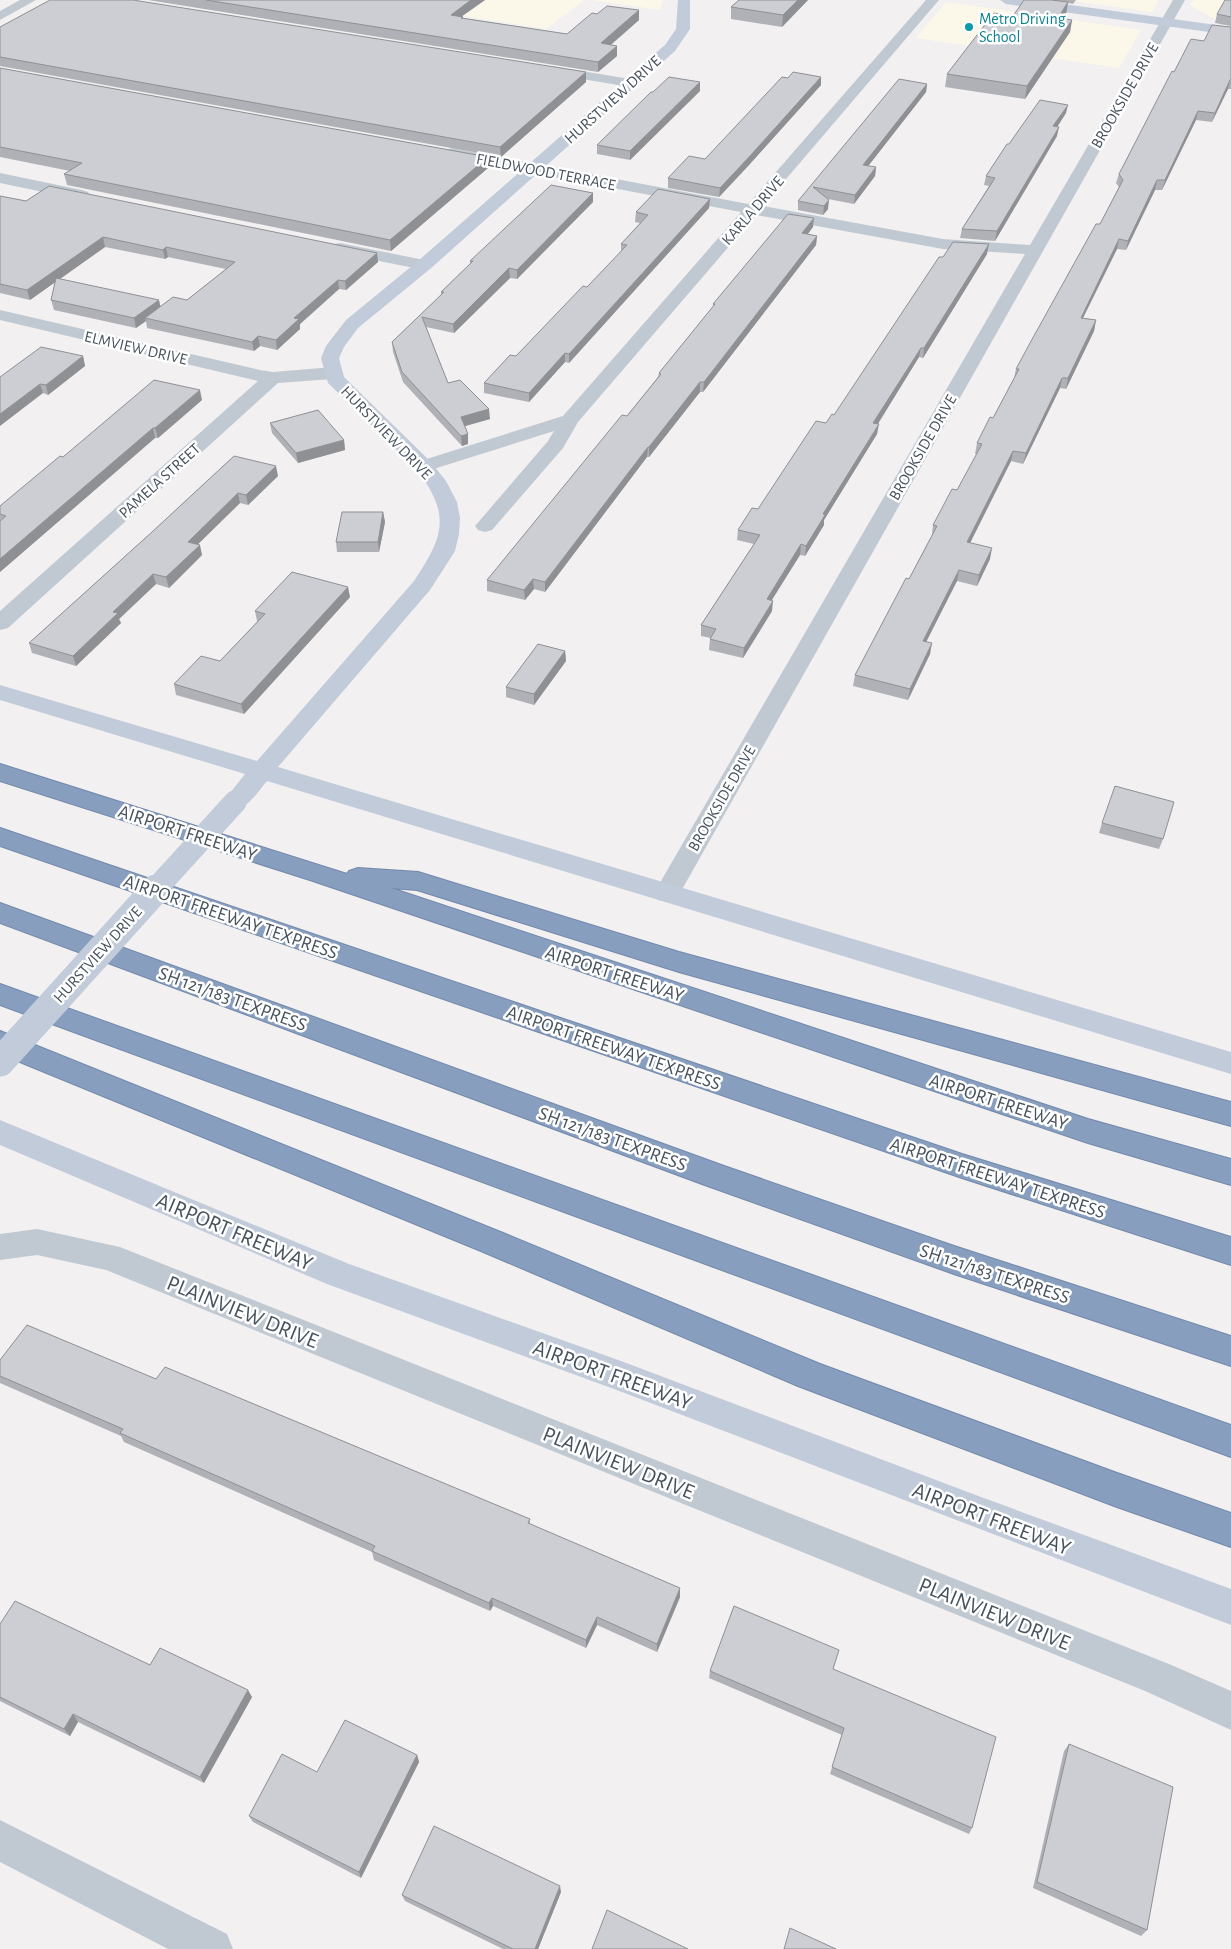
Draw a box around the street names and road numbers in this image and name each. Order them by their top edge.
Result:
street label: BROOKSIDE DRIVE [1088,40,1162,151]
street label: HURSTVIEW DRIVE [562,52,664,147]
street label: FIELDWOOD TERRACE [475,151,617,193]
street label: KARLA DRIVE [719,173,787,248]
street label: ELMVIEW DRIVE [83,328,189,368]
street label: HURSTVIEW DRIVE [338,383,435,483]
street label: BROOKSIDE DRIVE [886,392,960,503]
street label: PAMELA STREET [116,440,203,521]
street label: BROOKSIDE DRIVE [685,743,759,854]
street label: AIRPORT FREEWAY [116,802,259,865]
street label: AIRPORT FREEWAY TEXPRESS [121,872,340,963]
street label: HURSTVIEW DRIVE [51,903,145,1006]
street label: AIRPORT FREEWAY [543,943,686,1006]
street label: SH 121/183 TEXPRESS [156,964,309,1035]
street label: AIRPORT FREEWAY TEXPRESS [504,1003,723,1094]
street label: AIRPORT FREEWAY [927,1071,1070,1134]
street label: SH 121/183 TEXPRESS [536,1104,689,1175]
street label: AIRPORT FREEWAY TEXPRESS [888,1135,1107,1222]
street label: AIRPORT FREEWAY [153,1189,316,1275]
street label: SH 121/183 TEXPRESS [917,1241,1072,1308]
street label: PLAINVIEW DRIVE [164,1272,322,1352]
street label: AIRPORT FREEWAY [530,1336,695,1414]
street label: PLAINVIEW DRIVE [540,1423,698,1503]
street label: AIRPORT FREEWAY [910,1479,1074,1559]
street label: PLAINVIEW DRIVE [916,1574,1074,1654]

